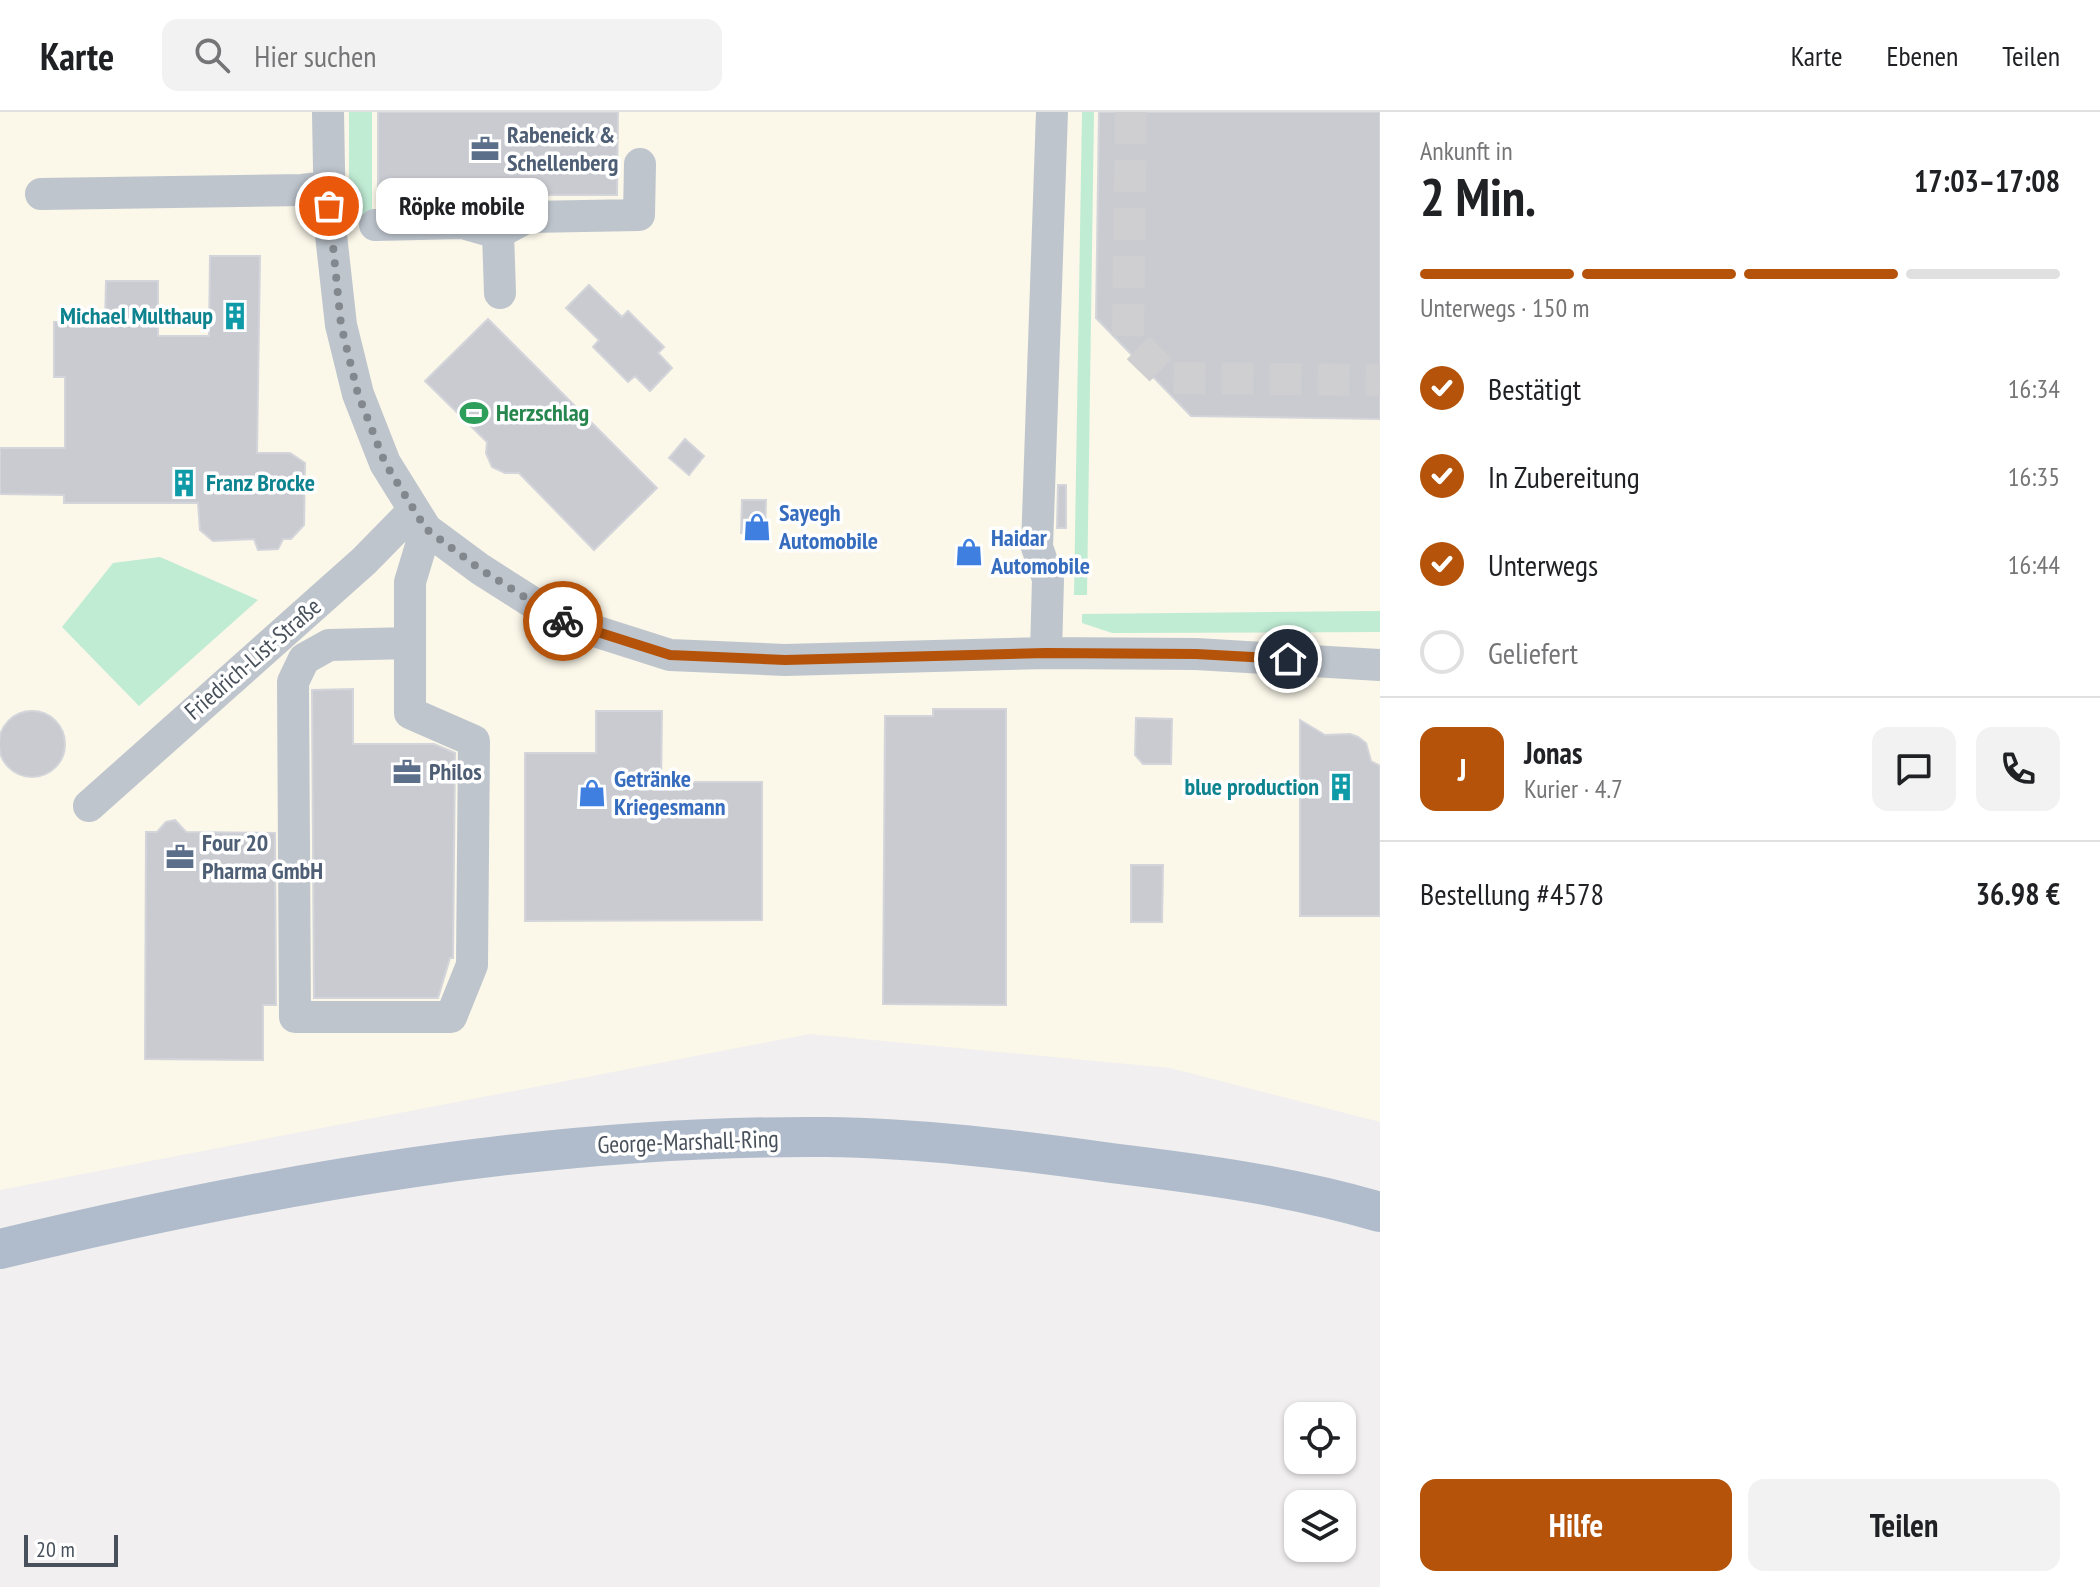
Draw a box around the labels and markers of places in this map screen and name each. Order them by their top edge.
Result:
place label: Rabeneick & Schellenberg [507,119,618,178]
office icon: Rabeneick & Schellenberg [470,134,500,164]
pin [295,172,363,240]
callout: Röpke mobile [377,178,549,234]
place label: Michael Multhaup [60,300,213,331]
building icon: Michael Multhaup [220,301,250,331]
place label: Herzschlag [496,397,589,428]
sports icon: Herzschlag [459,398,489,428]
place label: Franz Brocke [206,467,315,498]
building icon: Franz Brocke [169,468,199,498]
place label: Sayegh Automobile [778,497,878,556]
shop icon: Sayegh Automobile [742,512,772,542]
place label: Haidar Automobile [990,522,1090,581]
shop icon: Haidar Automobile [954,537,984,567]
pin [1254,625,1322,693]
place label: Philos [429,756,482,787]
office icon: Philos [392,757,422,787]
place label: Getränke Kriegesmann [614,763,726,822]
place label: blue production [1185,771,1319,802]
building icon: blue production [1326,772,1356,802]
shop icon: Getränke Kriegesmann [577,778,607,808]
place label: Four 20 Pharma GmbH [202,827,323,886]
office icon: Four 20 Pharma GmbH [165,842,195,872]

